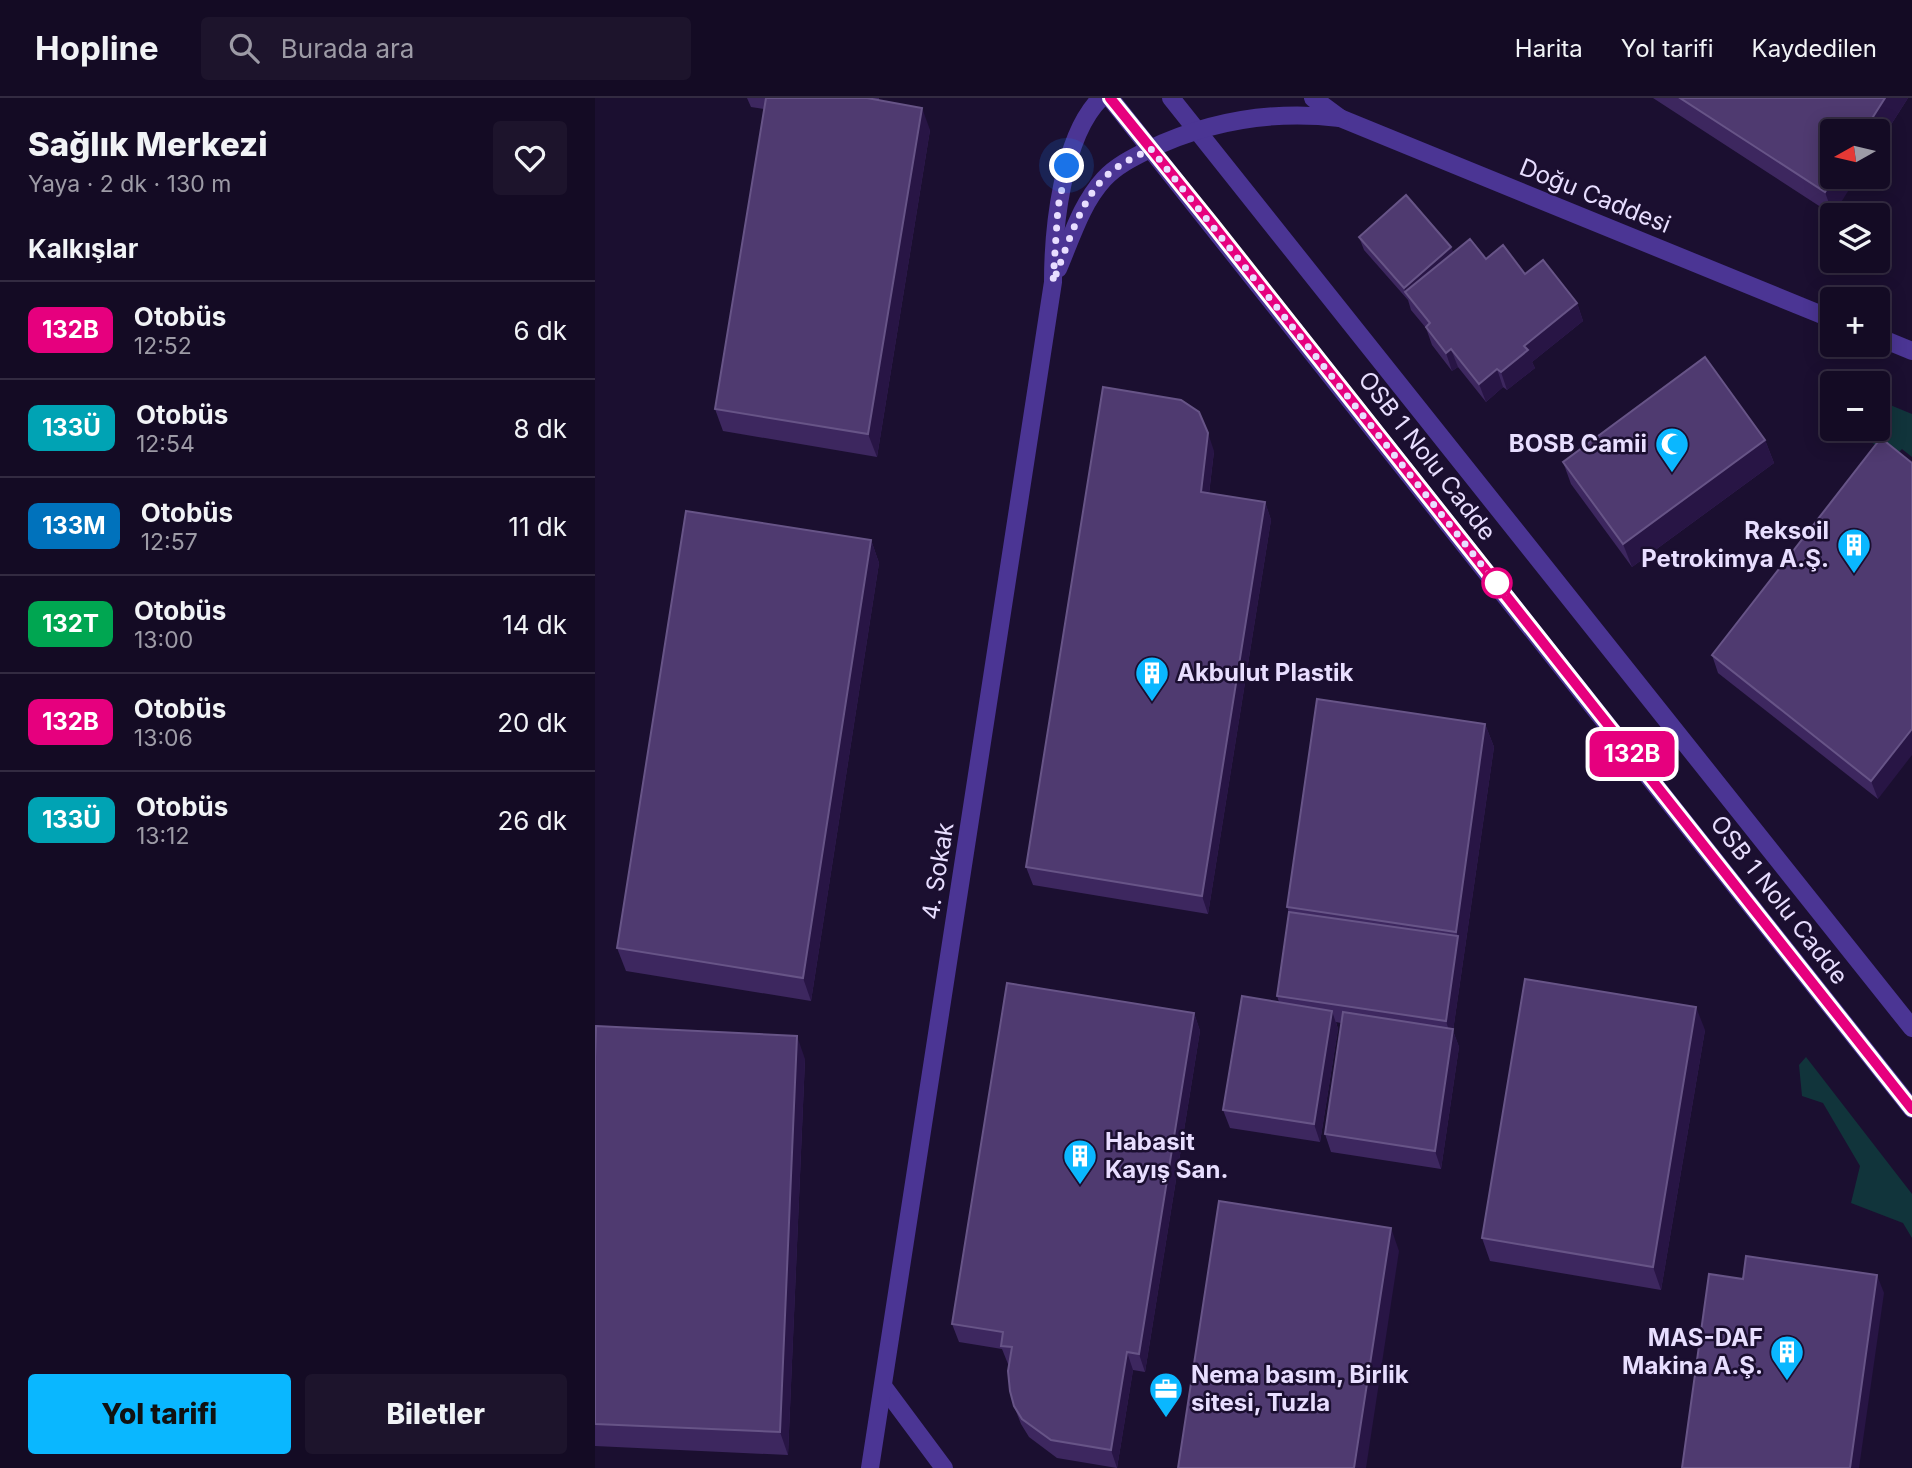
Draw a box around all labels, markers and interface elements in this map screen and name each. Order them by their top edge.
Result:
search box [201,17,691,80]
text: Hopline [35,28,159,68]
icon: search [225,29,263,67]
text: Burada ara [281,33,414,64]
text: Harita [1515,34,1583,63]
text: Yol tarifi [1621,34,1714,63]
text: Kaydedilen [1752,34,1877,63]
north arrow [1820,119,1890,189]
map controls [1820,119,1890,441]
button: heart [493,121,567,195]
text: Sağlık Merkezi [28,124,268,164]
your location [1049,148,1084,183]
street label: Doğu Caddesi [1515,152,1675,239]
text: Yaya · 2 dk · 130 m [28,170,231,198]
button: layers [1820,203,1890,273]
text: Kalkışlar [28,233,138,264]
button: + [1820,287,1890,357]
text: Otobüs [134,301,226,332]
text: 132B [42,315,99,344]
text: 6 dk [513,315,567,346]
text: 12:52 [134,332,192,360]
street label: OSB 1 Nolu Cadde [1352,365,1502,546]
button: − [1820,371,1890,441]
text: Otobüs [136,399,228,430]
text: 133Ü [42,413,101,442]
text: 8 dk [513,413,567,444]
mosque icon: BOSB Camii [1653,425,1691,474]
place label: BOSB Camii [1509,429,1647,458]
text: 12:54 [136,430,195,458]
text: Otobüs [141,497,233,528]
text: 133M [42,511,106,540]
text: 11 dk [508,511,567,542]
place label: Reksoil Petrokimya A.Ş. [1641,516,1829,573]
building icon: Reksoil Petrokimya A.Ş. [1835,526,1873,575]
text: 12:57 [141,528,198,556]
unlabelled marker [1482,568,1512,598]
text: Otobüs [134,595,226,626]
text: 132T [42,609,99,638]
text: 14 dk [502,609,567,640]
text: 13:00 [134,626,193,654]
building icon: Akbulut Plastik [1133,654,1171,703]
place label: Akbulut Plastik [1177,658,1354,687]
text: Otobüs [134,693,226,724]
text: 132B [42,707,99,736]
text: 20 dk [497,707,567,738]
text: 13:06 [134,724,193,752]
line badge: 132B [1583,731,1681,777]
text: 132B [1604,739,1660,768]
text: Otobüs [136,791,228,822]
text: 133Ü [42,805,101,834]
text: 26 dk [498,805,567,836]
street label: OSB 1 Nolu Cadde [1704,809,1854,990]
street label: 4. Sokak [916,820,959,922]
text: 13:12 [136,822,189,850]
place label: Habasit Kayış San. [1105,1127,1228,1184]
building icon: Habasit Kayış San. [1061,1137,1099,1186]
place label: MAS-DAF Makina A.Ş. [1622,1323,1763,1380]
building icon: MAS-DAF Makina A.Ş. [1768,1333,1806,1382]
place label: Nema basım, Birlik sitesi, Tuzla [1191,1360,1409,1417]
office icon: Nema basım, Birlik sitesi, Tuzla [1147,1370,1185,1419]
button: Yol tarifi [28,1374,291,1454]
button: Biletler [305,1374,567,1454]

